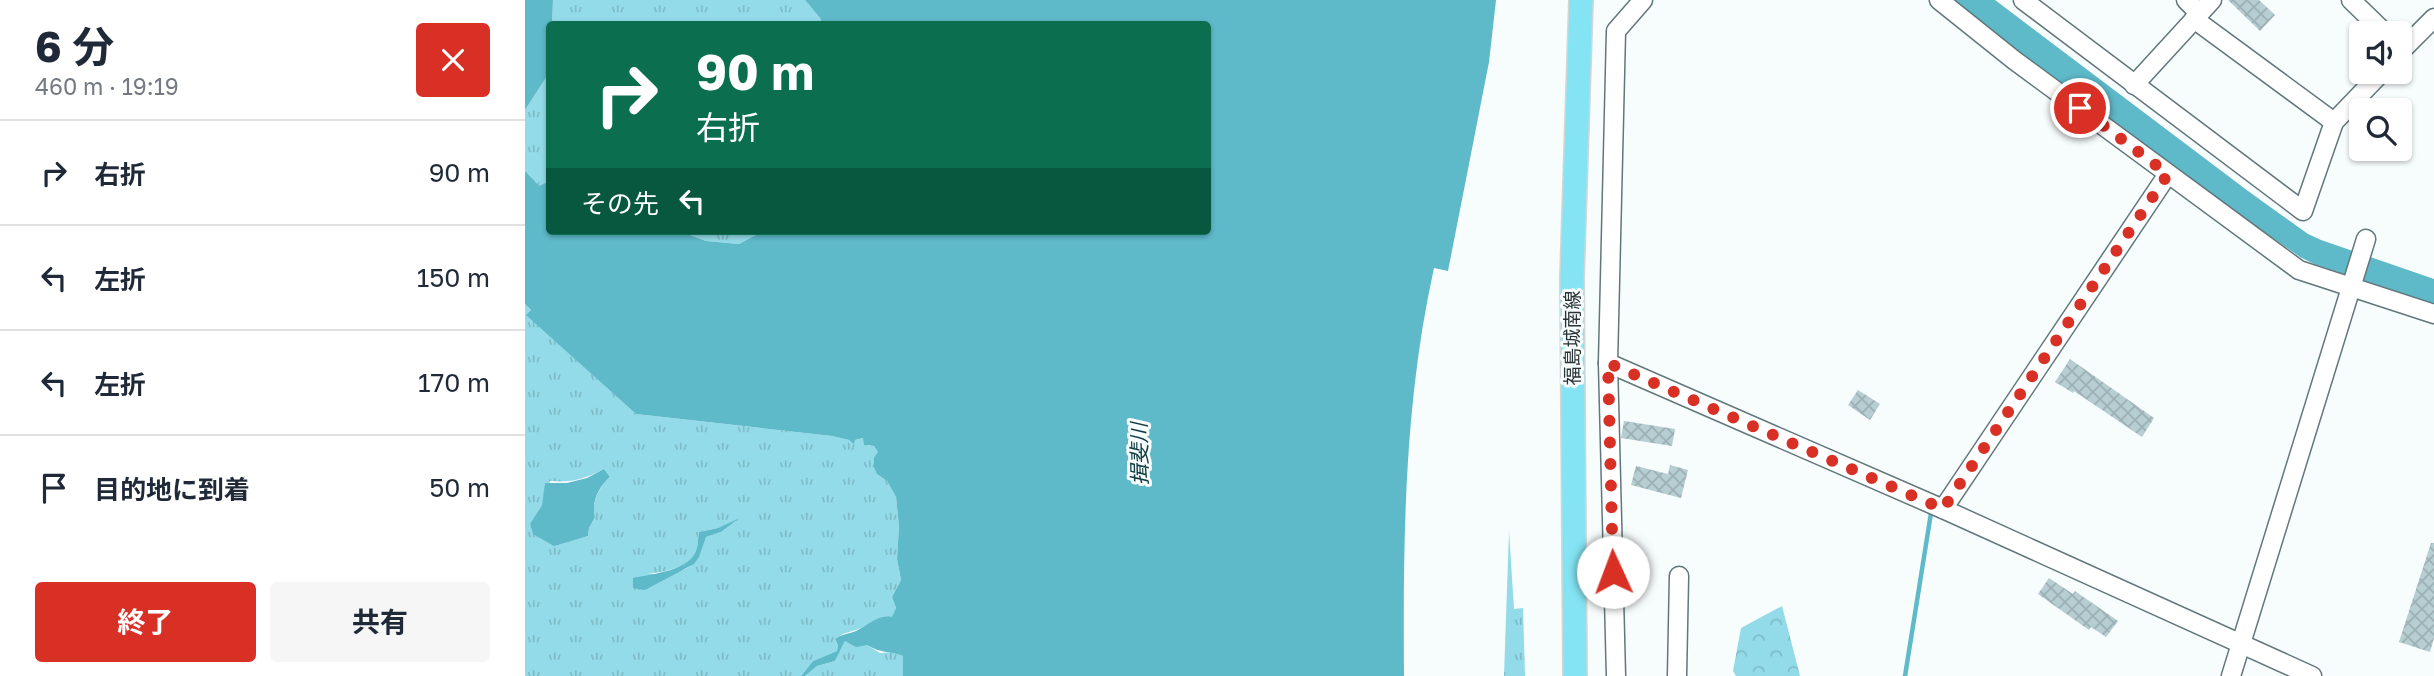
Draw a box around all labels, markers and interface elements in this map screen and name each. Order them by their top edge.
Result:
text: 6 分 [35,21,114,71]
map controls [2349,21,2412,161]
button: sound [2349,21,2412,84]
button: close [416,23,490,97]
text: 90 m [696,42,814,101]
icon: right [581,49,672,140]
text: 460 m · 19:19 [35,72,179,100]
pin [2050,78,2110,138]
icon: arrive [2061,89,2099,127]
button: search [2349,98,2412,161]
text: 右折 [696,108,760,146]
icon: right [35,154,73,192]
text: 90 m [429,157,490,188]
text: 右折 [94,159,146,190]
icon: left [673,182,711,220]
text: その先 [581,188,659,219]
icon: left [35,259,73,297]
text: 150 m [417,262,490,293]
text: 左折 [94,264,146,295]
street label: 福島城南線 [1560,290,1583,386]
icon: left [35,364,73,402]
text: 170 m [418,367,490,398]
text: 左折 [94,369,146,400]
water label: 揖斐川 [1125,420,1153,486]
icon: arrive [35,469,73,507]
text: 50 m [429,472,490,503]
text: 目的地に到着 [94,474,250,505]
position arrow [1576,535,1650,609]
button: 終了 [35,582,256,662]
button: 共有 [270,582,490,662]

